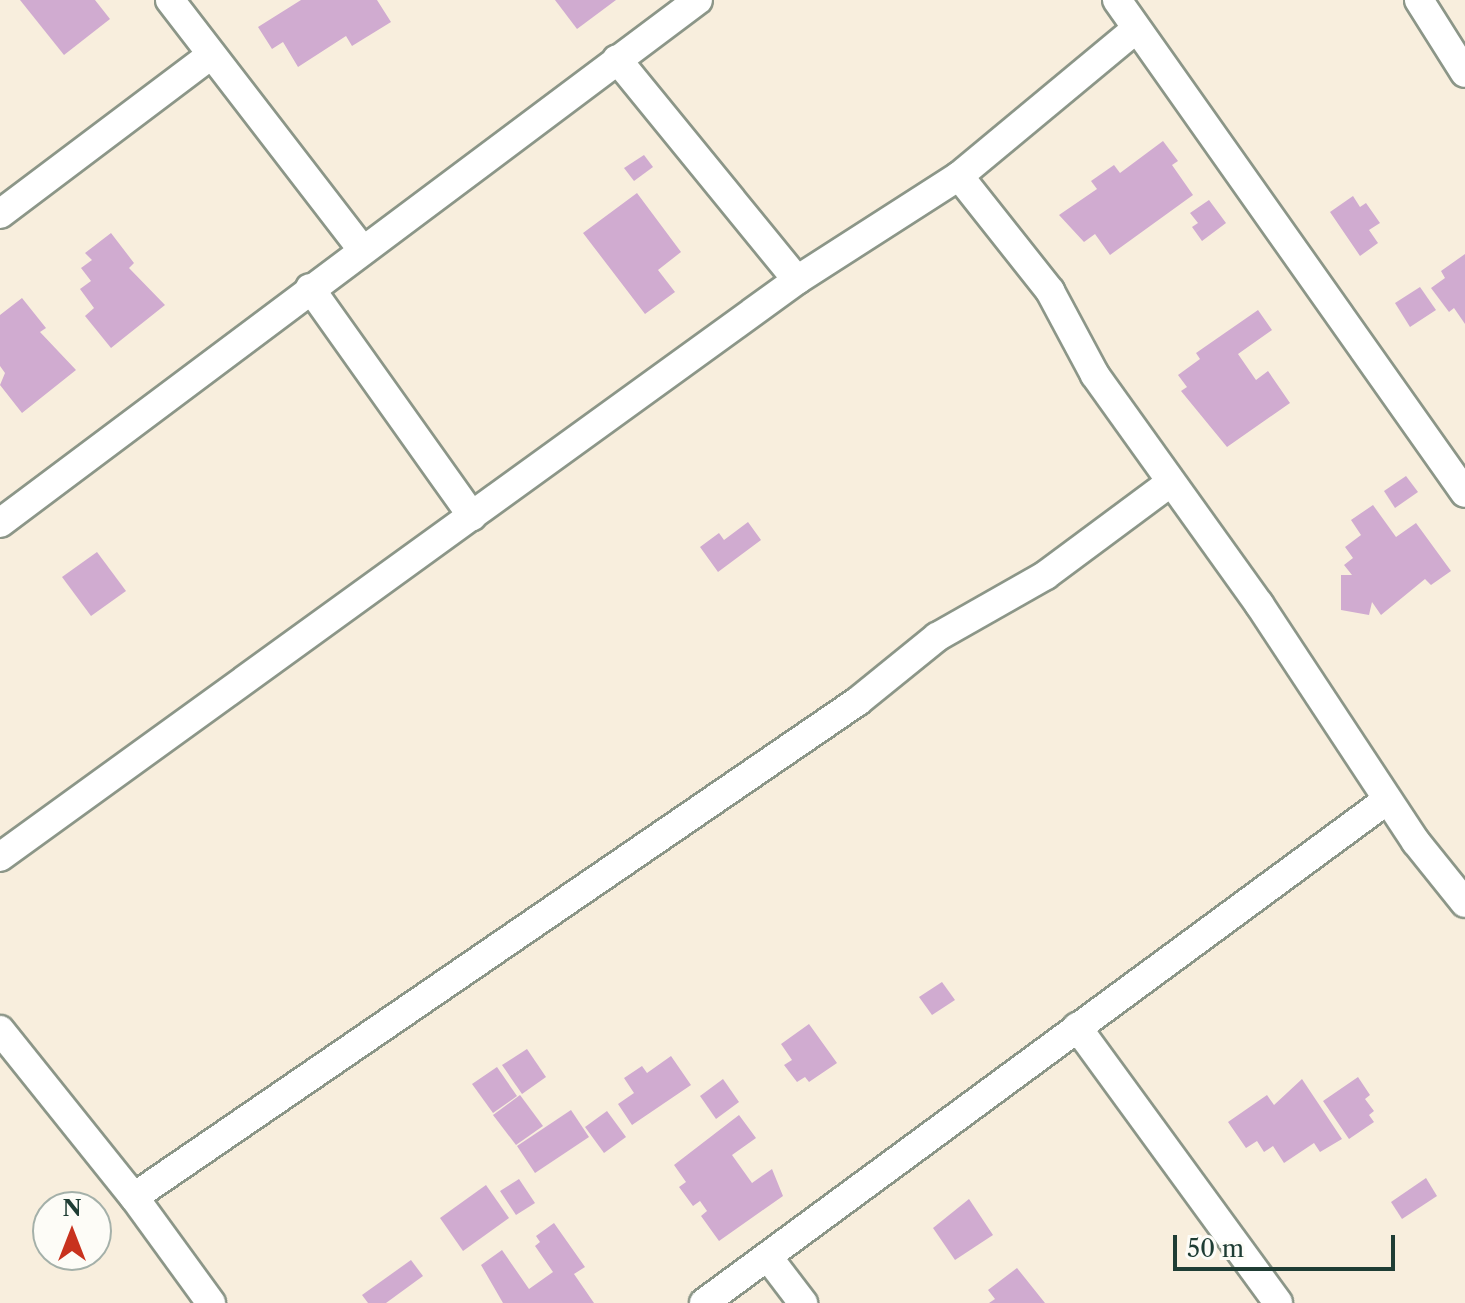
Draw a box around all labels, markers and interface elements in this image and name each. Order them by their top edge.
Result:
north arrow [32,1191,112,1271]
text: N [62,1195,82,1222]
scale bar [1177,1219,1399,1269]
text: 50 m [1187,1234,1244,1263]

